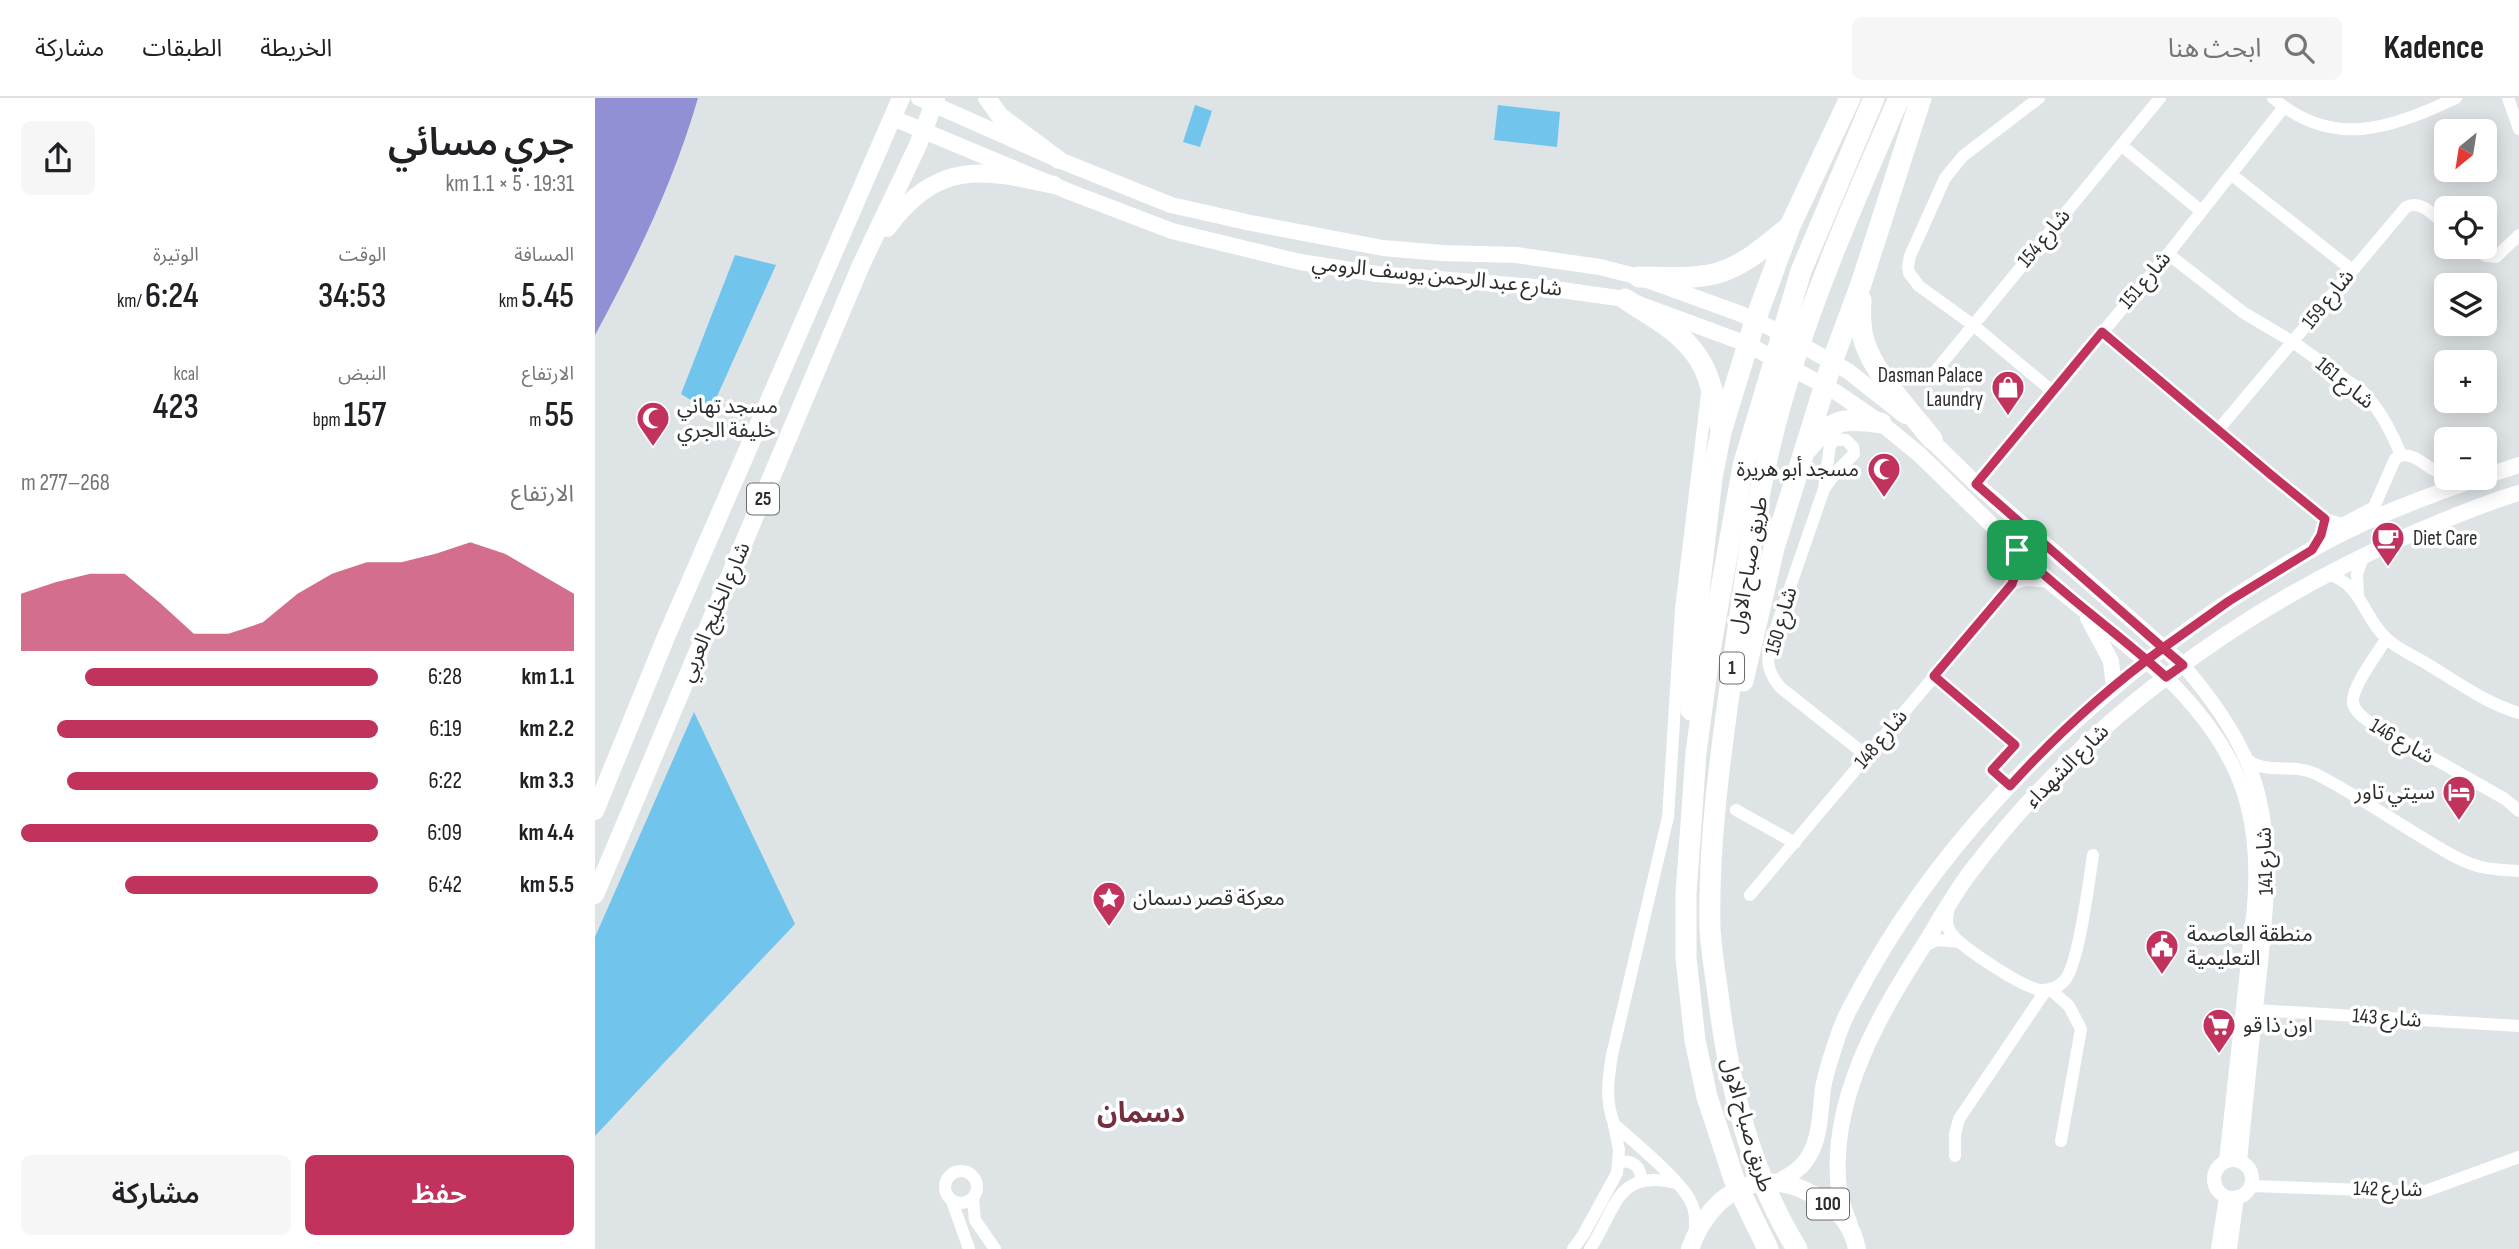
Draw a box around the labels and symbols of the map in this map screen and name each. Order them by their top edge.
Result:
north arrow [2434,119,2497,182]
street label: شارع 154 [2012,204,2077,274]
street label: شارع 151 [2114,246,2178,315]
street label: شارع عبد الرحمن يوسف الرومي [1310,250,1563,304]
street label: شارع 159 [2296,264,2361,335]
street label: شارع 161 [2309,352,2379,416]
place label: Dasman Palace Laundry [1878,363,1983,412]
shop icon: Dasman Palace Laundry [1989,368,2027,417]
place label: مسجد تهاني خليفة الجري [677,394,778,445]
mosque icon: مسجد تهاني خليفة الجري [634,399,672,448]
mosque icon: مسجد أبو هريرة [1865,450,1903,499]
place label: مسجد أبو هريرة [1736,456,1859,482]
road number: 25 [747,484,779,514]
street label: طريق صباح الاول [1725,495,1775,636]
cafe icon: Diet Care [2369,519,2407,568]
pin [1987,520,2047,580]
place label: Diet Care [2413,526,2477,551]
street label: شارع الخليج العربي [674,538,758,687]
street label: شارع 150 [1759,584,1805,658]
road number: 1 [1720,652,1744,684]
street label: شارع 148 [1849,704,1914,775]
street label: شارع 146 [2365,713,2438,771]
street label: شارع الشهداء [2020,719,2115,814]
hotel icon: سيتي تاور [2440,773,2478,822]
place label: سيتي تاور [2354,780,2435,807]
street label: شارع 141 [2251,827,2281,895]
place icon: معركة قصر دسمان [1090,879,1128,928]
place label: معركة قصر دسمان [1133,886,1285,911]
place label: منطقة العاصمة التعليمية [2187,922,2313,971]
public building icon: منطقة العاصمة التعليمية [2143,927,2181,976]
street label: شارع 143 [2351,1003,2422,1035]
supermarket icon: اون ذا قو [2200,1006,2238,1055]
place label: اون ذا قو [2243,1013,2313,1038]
street label: طريق صباح الاول [1714,1055,1778,1196]
district label: دسمان [1097,1097,1185,1130]
street label: شارع 142 [2353,1176,2423,1204]
road number: 100 [1807,1188,1849,1220]

